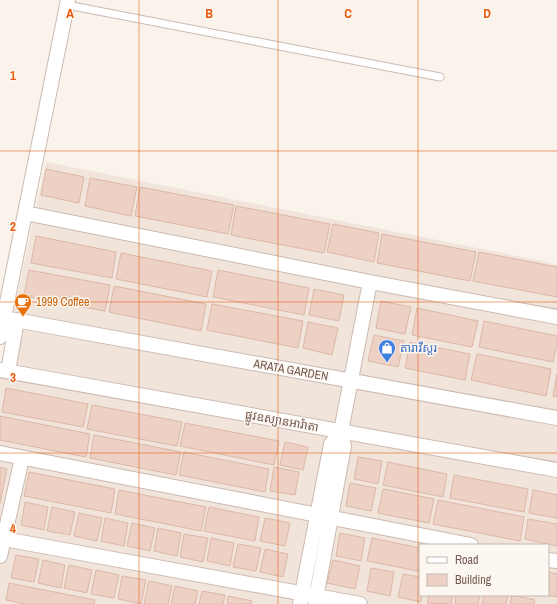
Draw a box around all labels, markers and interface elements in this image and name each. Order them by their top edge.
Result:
text: A [66,5,74,22]
text: B [205,5,213,22]
text: C [344,5,352,22]
text: D [483,5,491,22]
text: 1 [10,67,16,84]
text: 2 [10,218,16,235]
cafe icon: 1999 Coffee [13,292,33,317]
place label: 1999 Coffee [36,294,89,310]
shop icon: តារាវីស្តរ [377,338,397,363]
place label: តារាវីស្តរ [400,340,438,356]
street label: ARATA GARDEN [251,355,330,384]
text: 3 [10,369,16,386]
street label: ផ្លូវឧស្យានអារ៉ាតា [243,407,320,438]
text: 4 [10,520,16,537]
legend [419,544,549,596]
text: Road [455,552,479,568]
text: Building [455,572,492,588]

